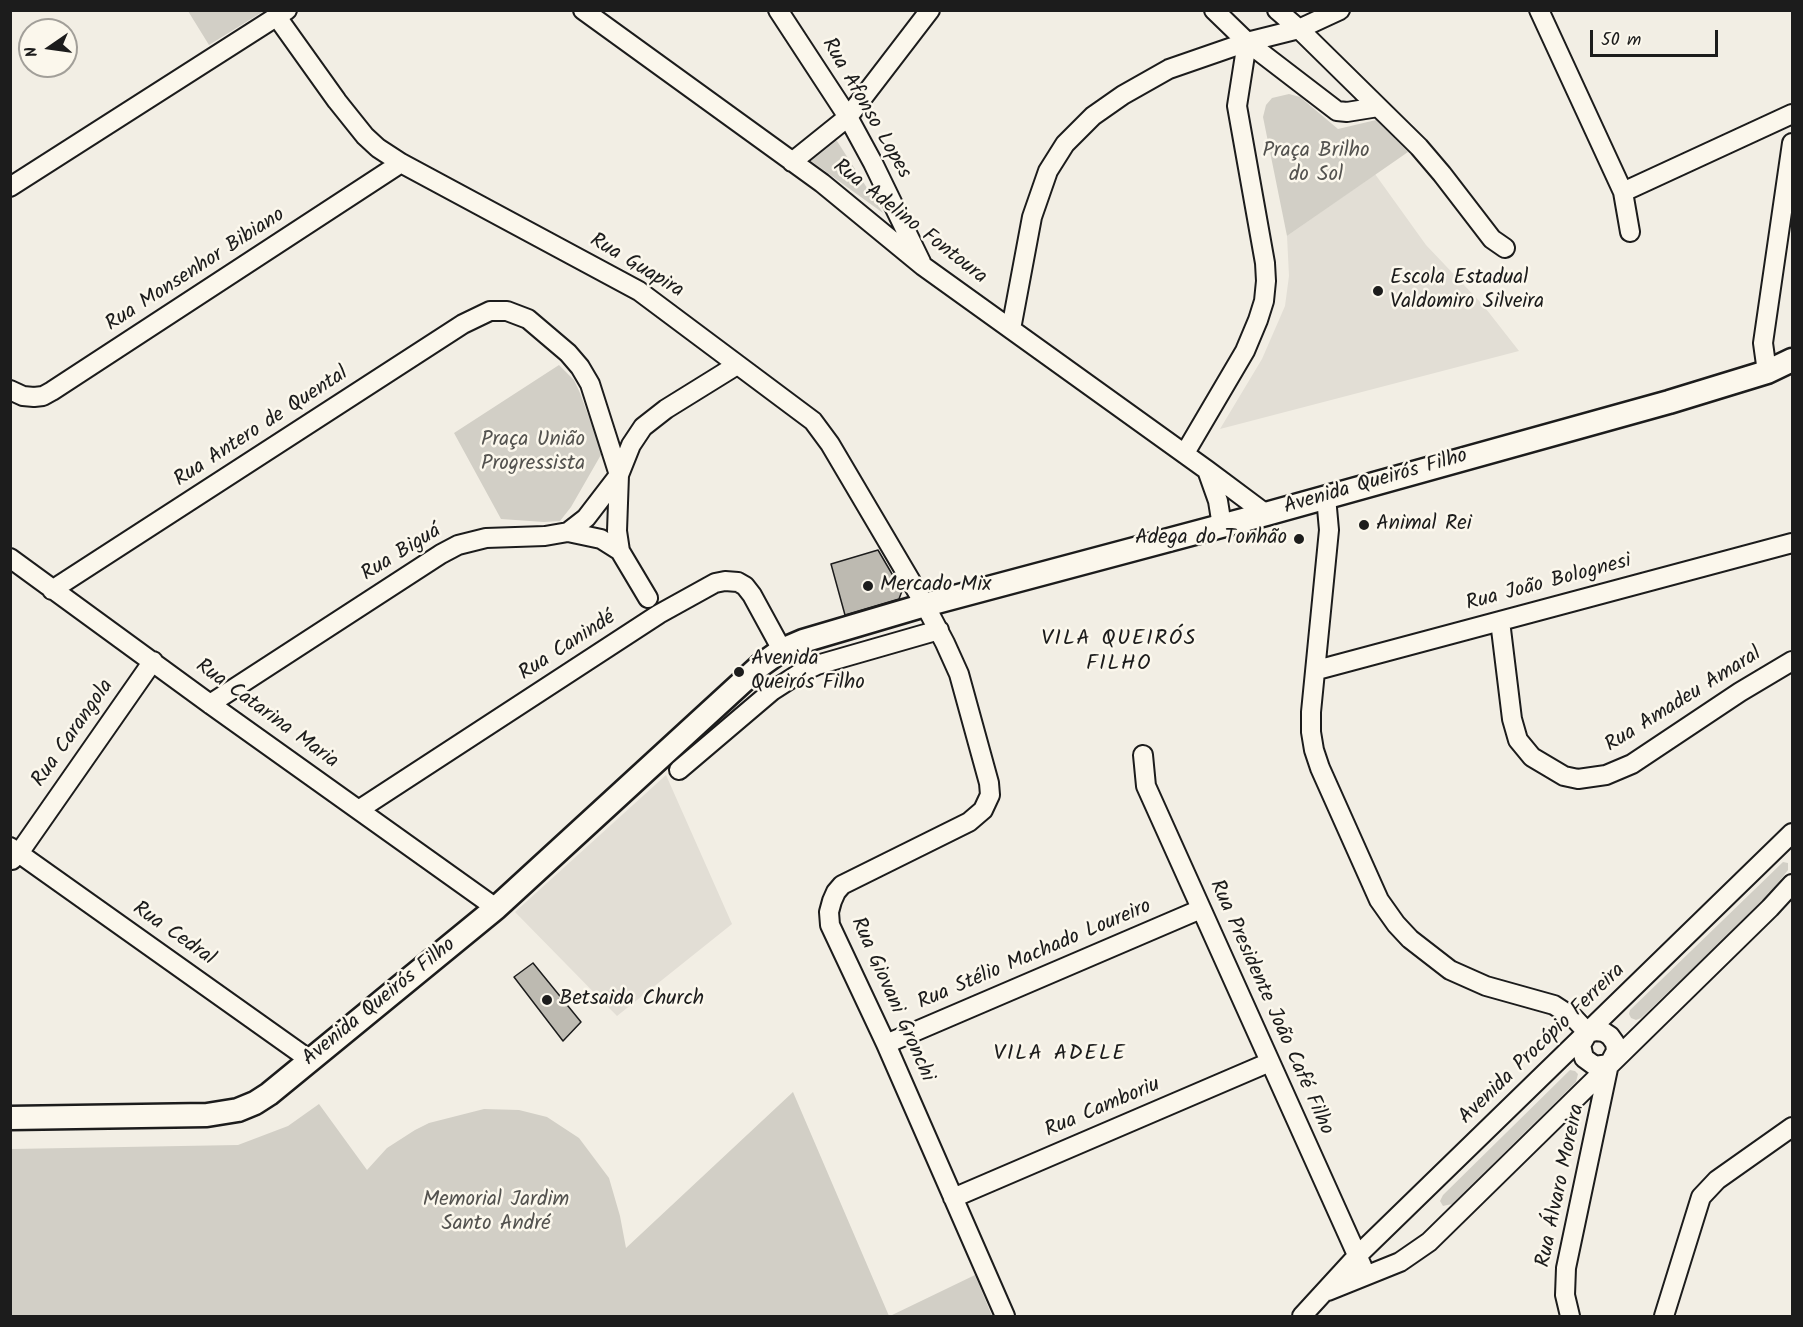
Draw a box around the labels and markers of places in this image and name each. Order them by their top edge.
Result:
place label: Escola Estadual Valdomiro Silveira [1390,266,1544,316]
marker: Escola Estadual Valdomiro Silveira [1371,284,1385,298]
place label: Animal Rei [1376,512,1472,538]
marker: Animal Rei [1357,518,1371,532]
place label: Adega do Tonhão [1135,526,1287,552]
marker: Adega do Tonhão [1292,532,1306,546]
place label: Mercado Mix [880,573,991,599]
marker: Mercado Mix [861,579,875,593]
place label: Avenida Queirós Filho [751,647,865,697]
marker: Avenida Queirós Filho [732,665,746,679]
place label: Betsaida Church [559,987,704,1013]
marker: Betsaida Church [540,993,554,1007]

